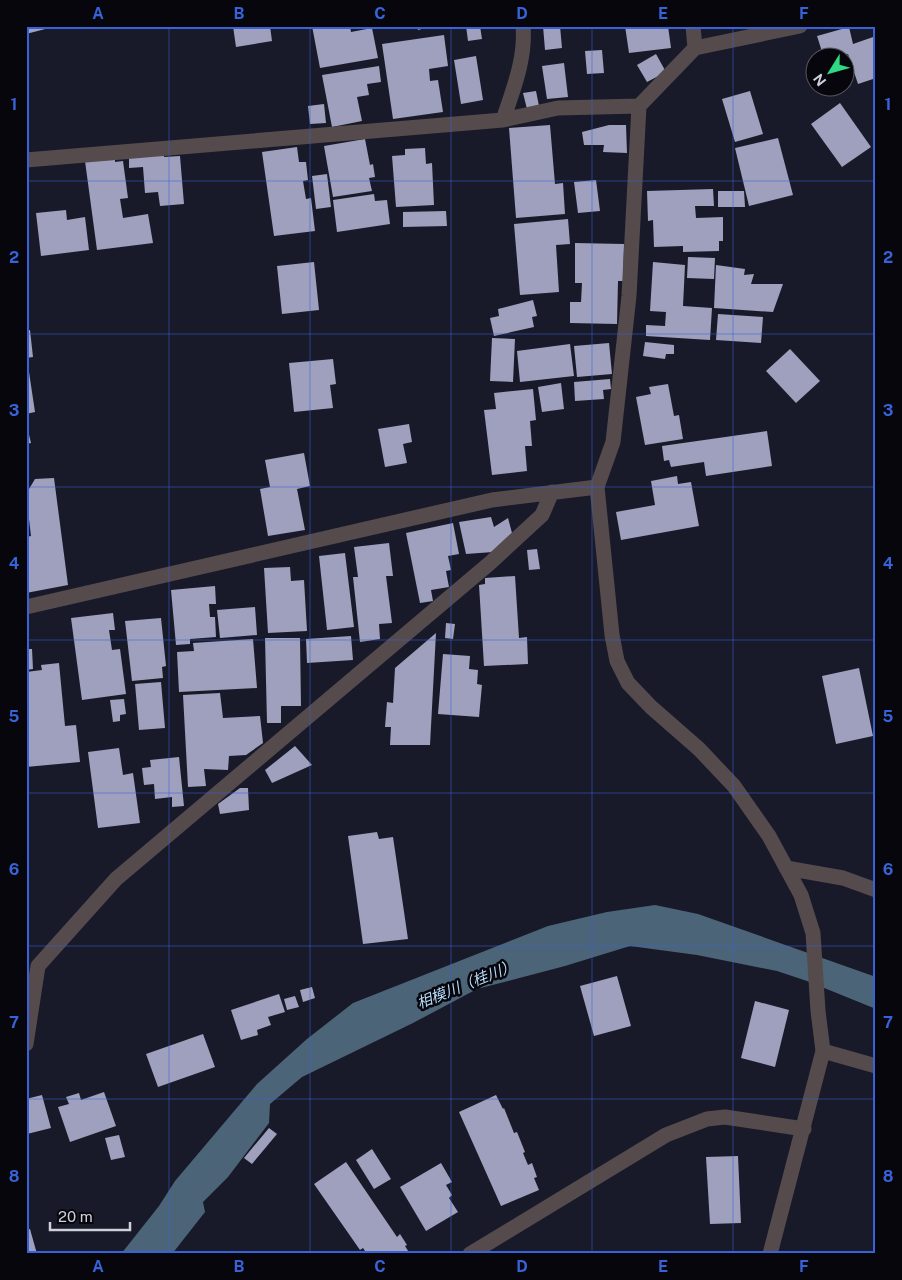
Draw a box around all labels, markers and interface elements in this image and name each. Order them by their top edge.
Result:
text: A [92,4,104,23]
text: B [234,4,245,23]
text: C [374,4,386,23]
text: D [516,4,528,23]
text: E [658,4,668,23]
text: F [799,4,809,23]
north arrow [804,48,854,98]
text: N [810,71,829,89]
text: 1 [11,95,17,114]
text: 1 [885,95,891,114]
text: 2 [9,248,19,267]
text: 2 [883,248,893,267]
text: 3 [9,401,19,420]
text: 3 [883,401,893,420]
text: 4 [9,554,20,573]
text: 4 [883,554,894,573]
text: 5 [9,707,20,726]
text: 5 [883,707,894,726]
text: 6 [9,860,19,879]
text: 6 [883,860,893,879]
water label: 相模川（桂川） [414,956,518,1012]
text: 7 [9,1013,19,1032]
text: 7 [883,1013,893,1032]
text: 8 [9,1167,20,1186]
text: 8 [883,1167,894,1186]
scale bar [50,1200,130,1232]
text: 20 m [58,1208,93,1225]
text: A [92,1257,104,1276]
text: B [234,1257,245,1276]
text: C [374,1257,386,1276]
text: D [516,1257,528,1276]
text: E [658,1257,668,1276]
text: F [799,1257,809,1276]

